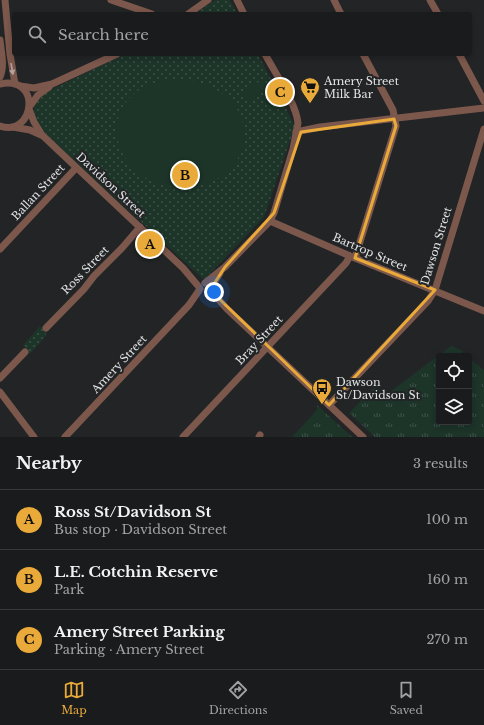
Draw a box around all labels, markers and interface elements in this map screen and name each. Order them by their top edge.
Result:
search box [12,12,472,56]
icon: search [26,23,48,45]
text: Search here [58,25,149,44]
one-way arrow [10,63,16,75]
place label: Amery Street Milk Bar [323,74,400,101]
supermarket icon: Amery Street Milk Bar [299,76,321,104]
pin: C [267,77,293,107]
street label: Davidson Street [74,149,149,221]
street label: Ballan Street [8,160,68,223]
pin: B [172,160,198,190]
street label: Dawson Street [417,205,455,287]
pin: A [137,229,163,259]
street label: Bartrop Street [330,230,410,274]
street label: Ross Street [58,242,112,297]
your location [204,282,224,302]
street label: Bray Street [233,312,286,368]
street label: Amery Street [88,331,150,397]
map controls [436,353,472,425]
button: locate [436,353,472,389]
place label: Dawson St/Davidson St [336,375,421,402]
bus stop icon: Dawson St/Davidson St [311,377,333,405]
button: layers [436,389,472,425]
text: Nearby [16,453,82,474]
text: 3 results [413,455,468,472]
text: Ross St/Davidson St [54,502,211,521]
text: A [24,511,34,528]
text: 100 m [426,511,468,528]
text: Bus stop · Davidson Street [54,521,227,538]
text: L.E. Cotchin Reserve [54,562,218,581]
text: B [24,571,34,588]
text: 160 m [427,571,468,588]
text: Park [54,581,84,598]
text: Amery Street Parking [54,622,225,641]
text: C [24,631,34,648]
text: 270 m [427,631,468,648]
text: Parking · Amery Street [54,641,204,658]
tab: Map [61,679,87,717]
tab: Directions [209,679,267,717]
tab: Saved [390,679,423,717]

